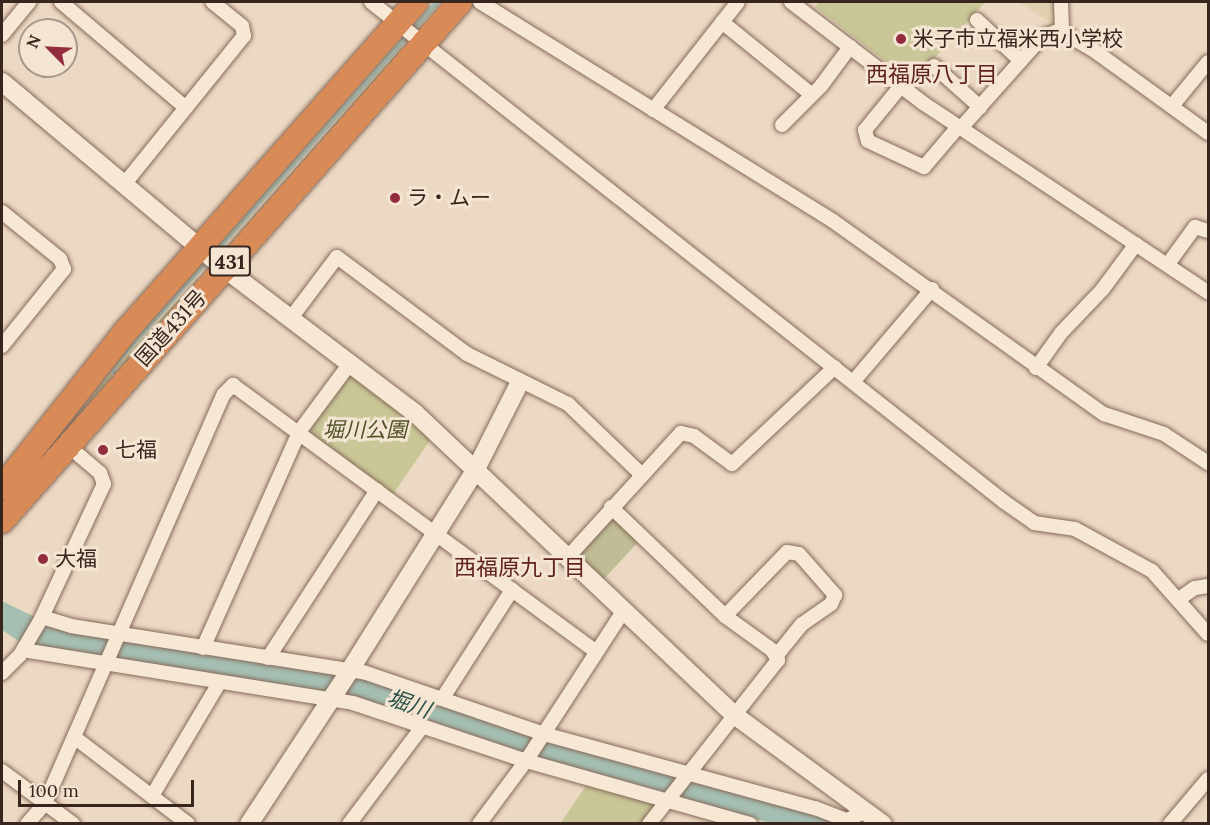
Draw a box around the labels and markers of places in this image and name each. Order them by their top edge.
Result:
place label: 米子市立福米西小学校 [913,26,1123,52]
marker: 米子市立福米西小学校 [894,32,908,46]
place label: ラ・ムー [407,185,491,211]
marker: ラ・ムー [388,191,402,205]
place label: 七福 [115,437,157,463]
marker: 七福 [96,443,110,457]
place label: 大福 [55,546,97,572]
marker: 大福 [36,552,50,566]

